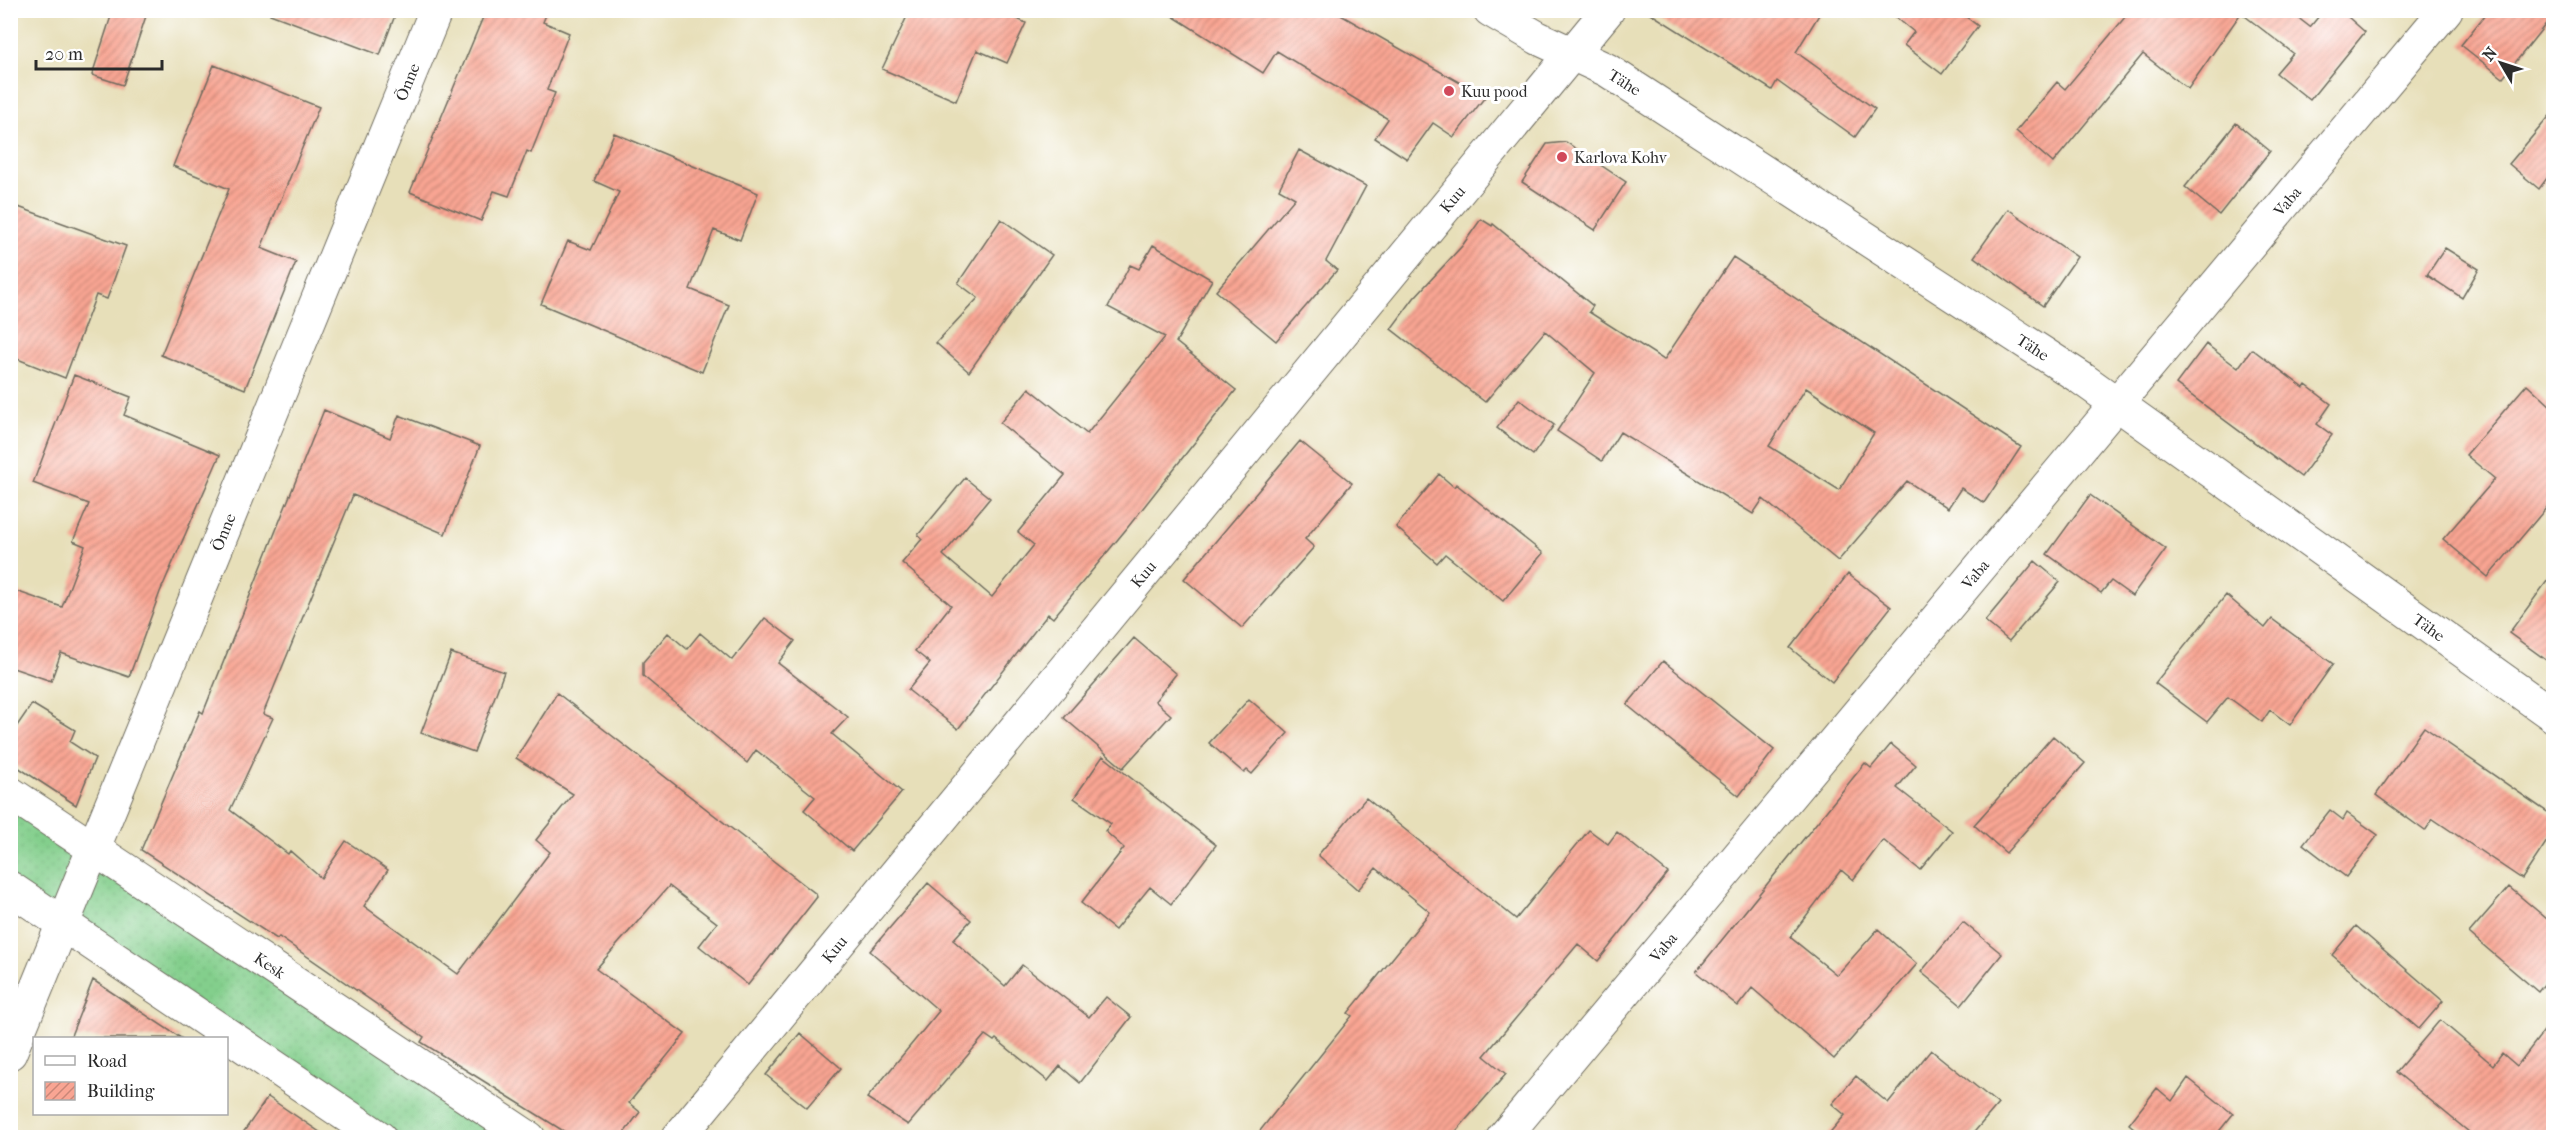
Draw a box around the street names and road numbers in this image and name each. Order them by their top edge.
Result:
street label: Õnne [391,60,424,104]
street label: Tähe [1605,65,1645,100]
street label: Kuu [1436,182,1469,217]
street label: Vaba [2269,182,2306,221]
street label: Tähe [2013,330,2053,365]
street label: Õnne [207,510,240,554]
street label: Vaba [1957,555,1994,594]
street label: Kuu [1127,557,1160,592]
street label: Tähe [2409,609,2448,645]
street label: Vaba [1645,928,1682,967]
street label: Kuu [818,932,851,967]
street label: Kesk [251,948,290,983]

